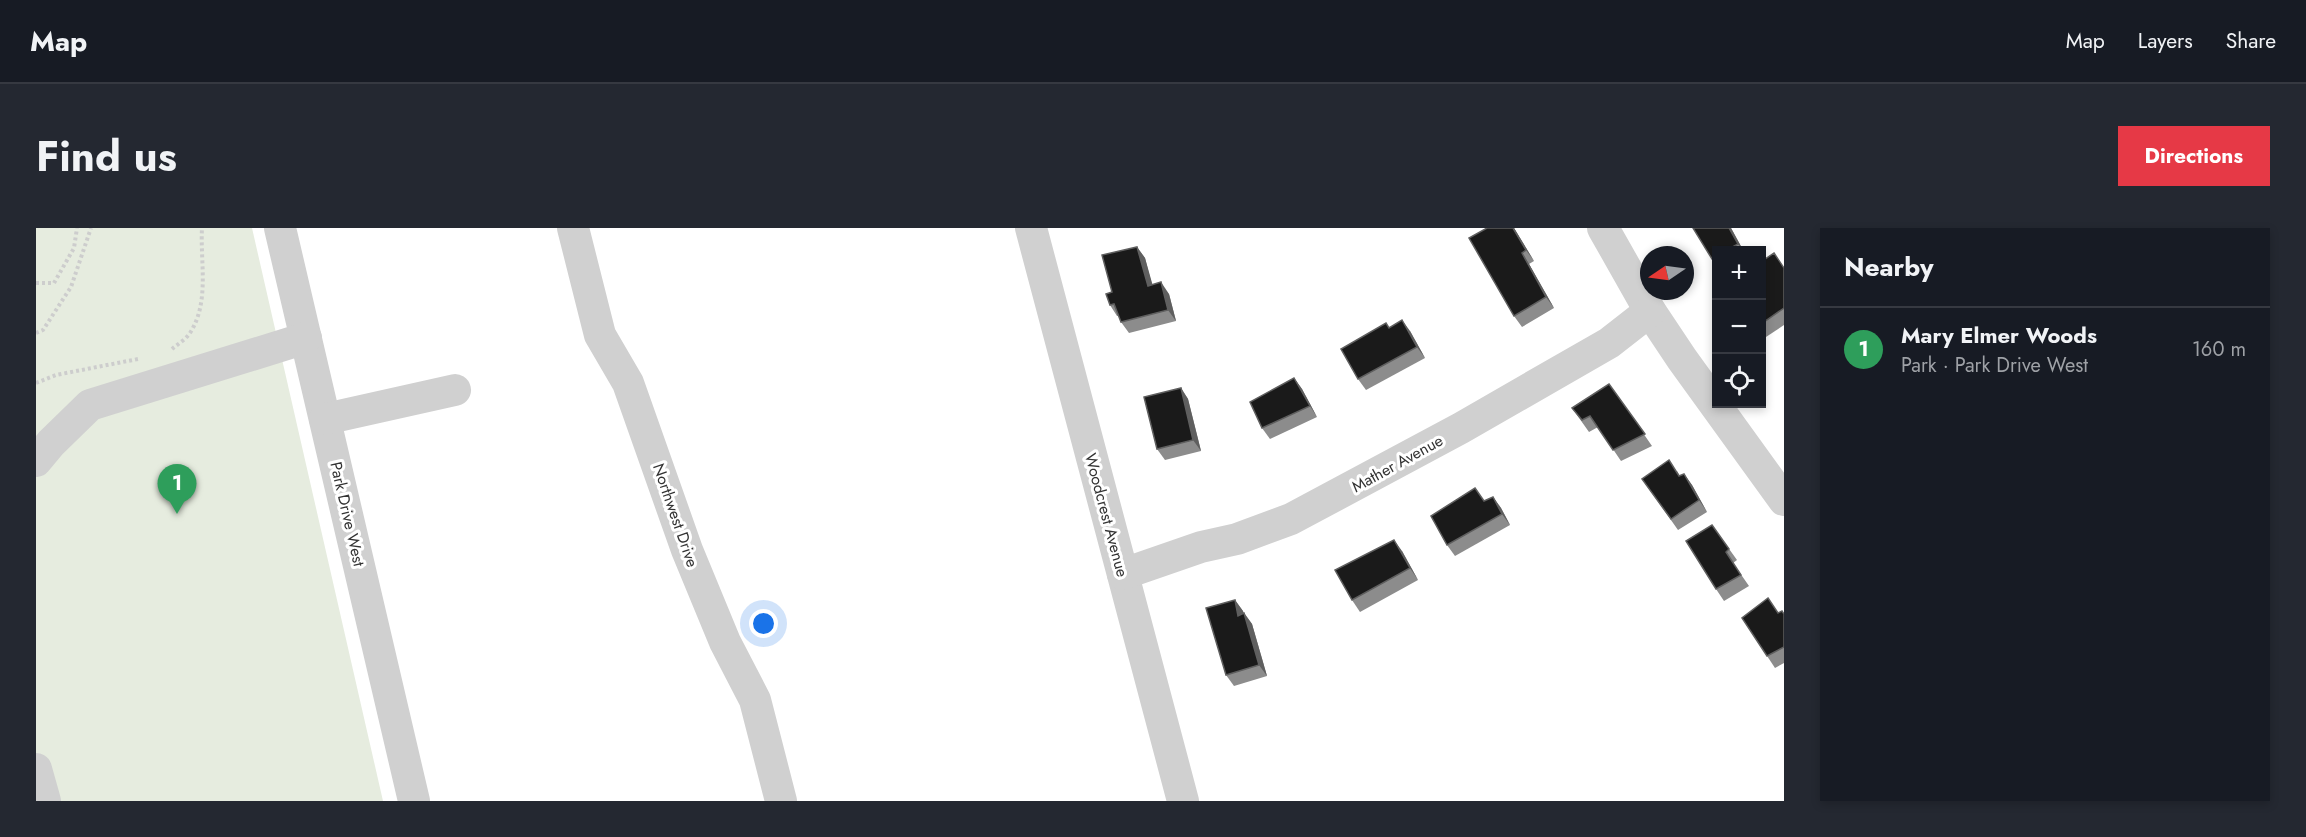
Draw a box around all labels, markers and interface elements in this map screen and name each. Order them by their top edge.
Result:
text: Map [30,21,87,62]
text: Map [2066,26,2105,56]
text: Layers [2138,26,2193,56]
text: Share [2226,26,2276,56]
text: Find us [36,126,177,187]
button: Directions [2118,126,2270,186]
north arrow [1640,246,1694,300]
map controls [1712,246,1766,408]
button: + [1712,246,1766,300]
text: Nearby [1844,248,1933,286]
button: − [1712,300,1766,354]
text: Mary Elmer Woods [1901,319,2097,351]
text: 1 [1858,335,1869,364]
text: 160 m [2192,335,2246,364]
text: Park · Park Drive West [1901,351,2088,380]
button: locate [1712,354,1766,408]
street label: Mather Avenue [1347,429,1447,498]
street label: Woodcrest Avenue [1079,451,1134,580]
street label: Park Drive West [324,460,371,569]
street label: Northwest Drive [647,460,704,570]
pin: 1 [158,464,196,514]
your location [749,609,778,638]

